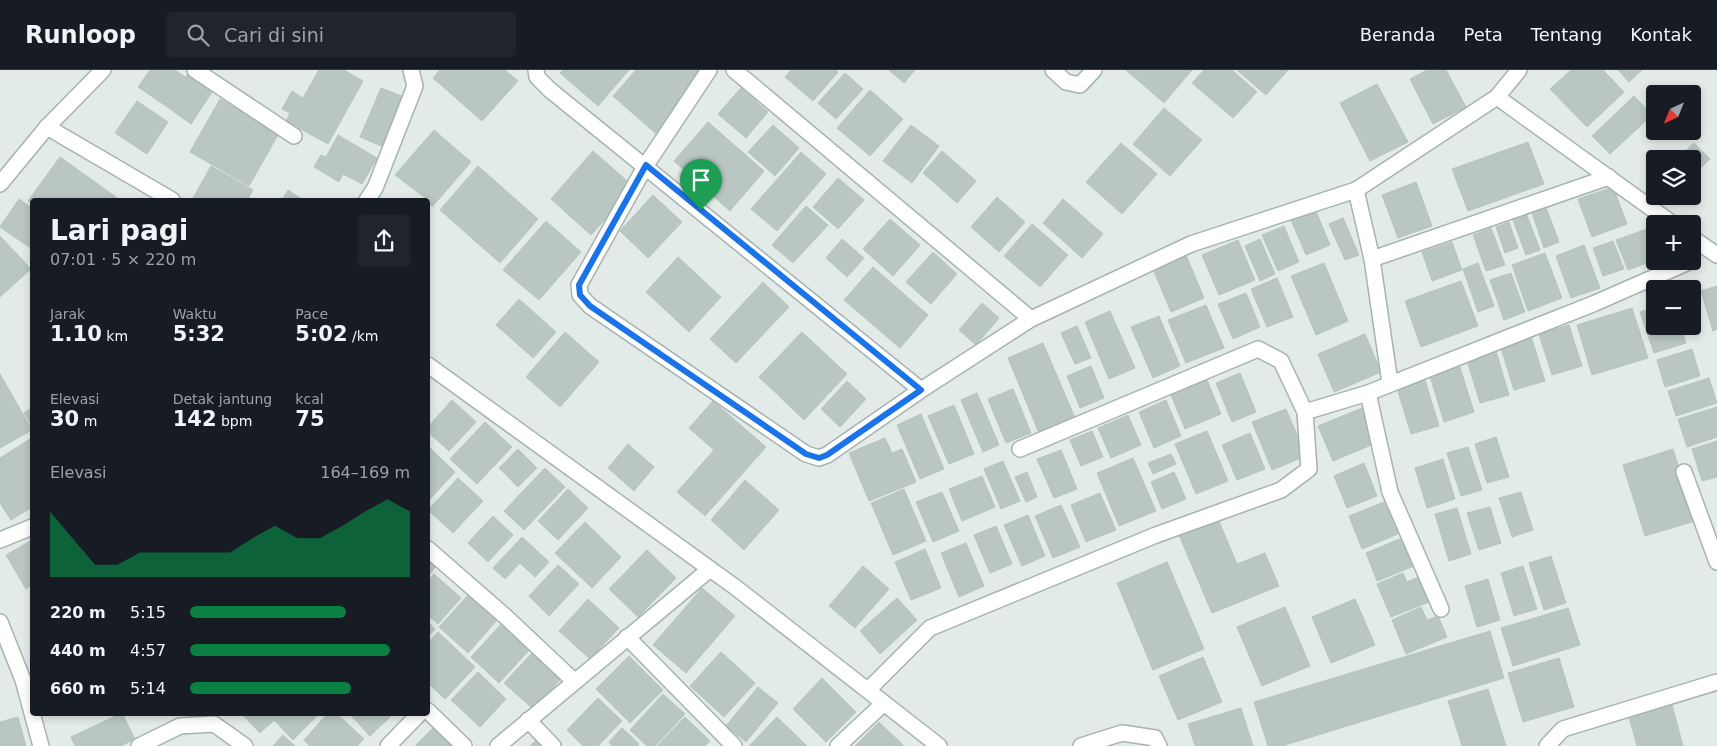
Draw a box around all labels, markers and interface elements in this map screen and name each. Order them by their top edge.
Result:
search box [166,12,516,57]
text: Runloop [25,21,136,49]
icon: search [184,21,212,49]
text: Cari di sini [224,24,324,46]
text: Beranda [1360,24,1435,45]
text: Peta [1463,24,1503,45]
text: Tentang [1531,24,1602,45]
text: Kontak [1630,24,1692,45]
north arrow [1646,85,1701,140]
map controls [1646,85,1701,335]
button: layers [1646,150,1701,205]
pin [680,159,722,210]
icon: arrive [687,166,715,194]
text: Lari pagi [50,214,188,247]
button: share [358,215,410,267]
button: + [1646,215,1701,270]
text: 07:01 · 5 × 220 m [50,250,196,269]
button: − [1646,280,1701,335]
text: Jarak [50,306,85,322]
text: Waktu [173,306,217,322]
text: Pace [295,306,328,322]
text: 1.10 [50,322,102,346]
text: 5:32 [173,322,225,346]
text: 5:02 [295,322,348,346]
text: km [102,328,128,344]
text: /km [348,328,378,344]
text: Elevasi [50,391,99,407]
text: Detak jantung [173,391,272,407]
text: kcal [295,391,324,407]
text: 30 [50,407,79,431]
text: 142 [173,407,217,431]
text: 75 [295,407,325,431]
text: m [79,413,97,429]
text: bpm [217,413,252,429]
text: Elevasi [50,463,106,482]
text: 164–169 m [320,463,410,482]
text: 220 m [50,603,106,622]
text: 5:15 [130,603,166,622]
text: 440 m [50,641,106,660]
text: 4:57 [130,641,166,660]
text: 660 m [50,679,106,698]
text: 5:14 [130,679,166,698]

